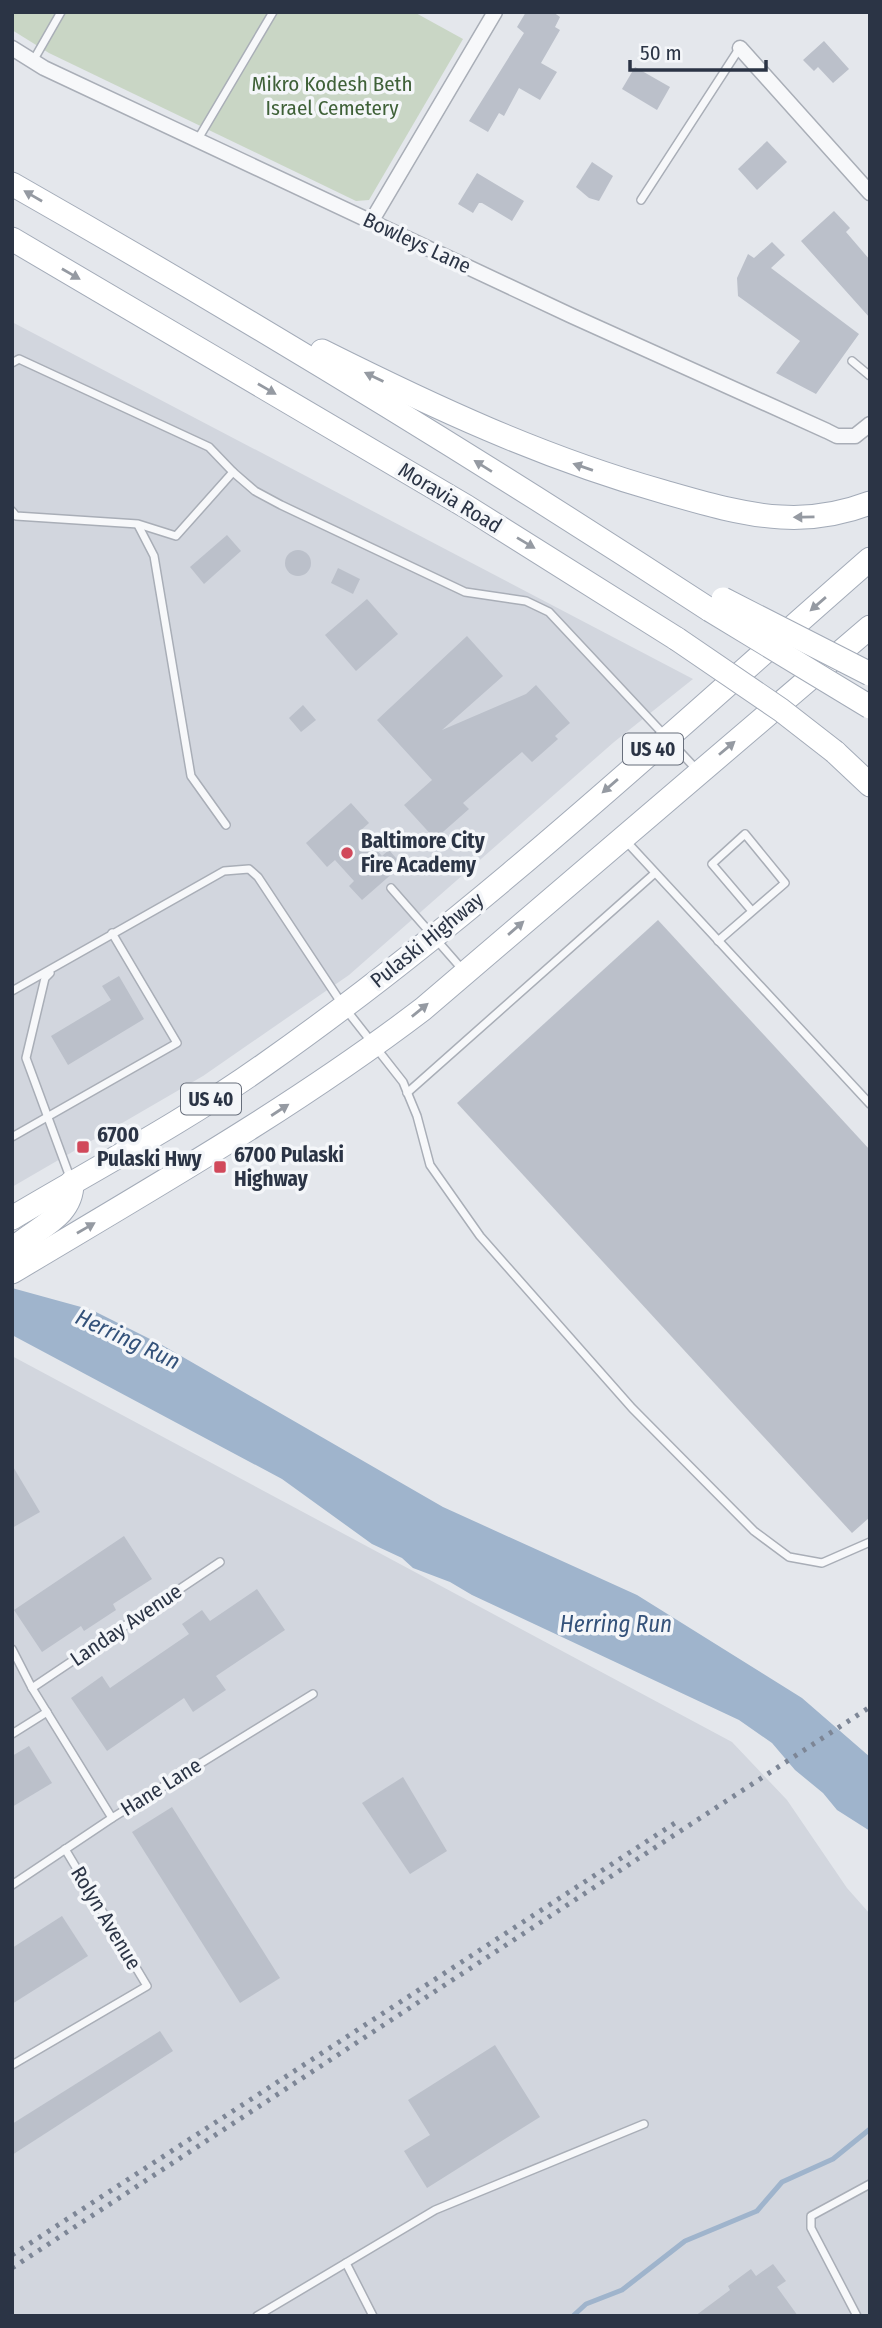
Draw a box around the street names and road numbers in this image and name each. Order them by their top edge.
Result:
street label: Bowleys Lane [359,207,475,279]
street label: Moravia Road [394,457,506,539]
road number: US 40 [623,734,683,764]
street label: Pulaski Highway [365,886,489,993]
road number: US 40 [181,1084,241,1114]
street label: Landay Avenue [65,1578,187,1672]
street label: Hane Lane [116,1752,206,1822]
street label: Rolyn Avenue [65,1862,147,1974]

